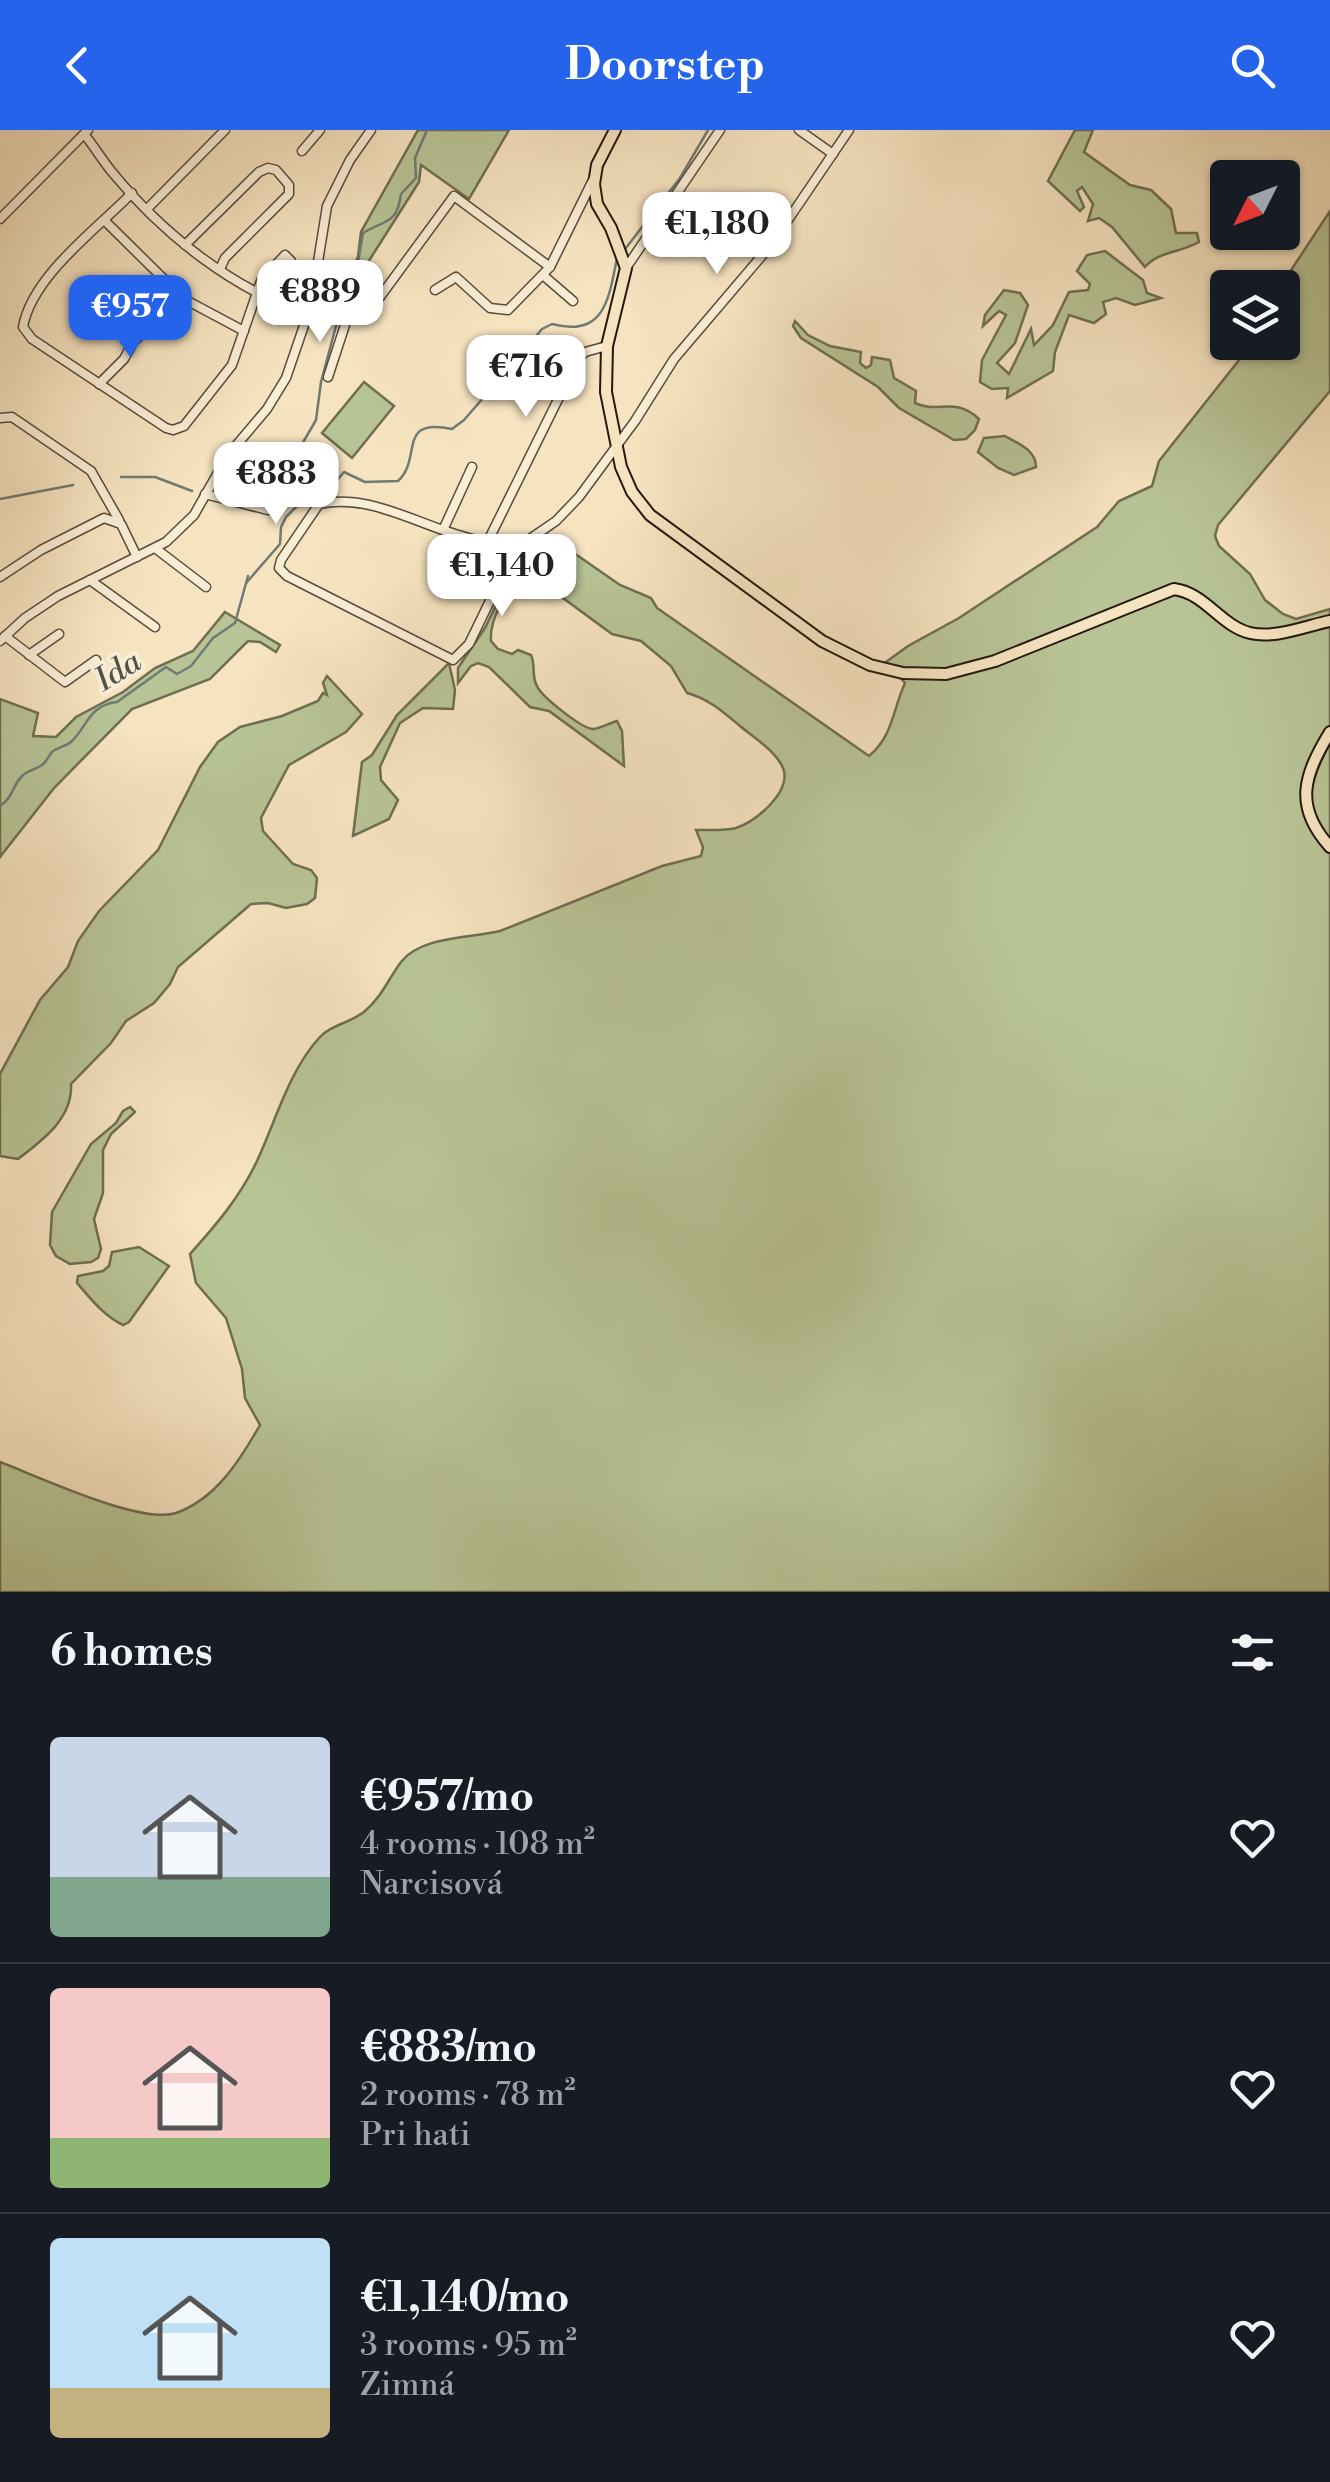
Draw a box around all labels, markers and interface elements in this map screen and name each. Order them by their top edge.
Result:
text: Doorstep [565,37,765,94]
icon: back [50,38,105,93]
icon: search [1225,38,1280,93]
north arrow [1210,160,1300,250]
map controls [1210,160,1300,360]
pin: €1,180 [636,192,798,277]
text: €1,180 [664,204,770,244]
pin: €889 [261,260,379,345]
button: layers [1210,270,1300,360]
text: €889 [279,272,361,312]
pin: €957 [71,275,189,360]
text: €957 [91,287,169,327]
pin: €716 [467,335,585,420]
text: €716 [489,347,563,387]
pin: €883 [217,442,335,527]
text: €883 [236,454,316,494]
pin: €1,140 [421,534,583,619]
text: €1,140 [449,546,555,586]
water label: Ida [87,641,149,701]
icon: filters [1225,1625,1280,1680]
text: 6 homes [50,1626,213,1679]
text: €957/mo [360,1771,534,1824]
icon: home [130,1777,250,1897]
icon: heart [1225,1810,1280,1865]
text: 4 rooms · 108 m² [360,1824,595,1864]
text: Narcisová [360,1864,503,1904]
text: €883/mo [360,2022,537,2075]
icon: home [130,2028,250,2148]
icon: heart [1225,2061,1280,2116]
text: 2 rooms · 78 m² [360,2075,576,2115]
text: Pri hati [360,2115,471,2155]
text: €1,140/mo [360,2272,569,2325]
icon: home [130,2278,250,2398]
icon: heart [1225,2311,1280,2366]
text: 3 rooms · 95 m² [360,2325,577,2365]
text: Zimná [360,2365,455,2405]

